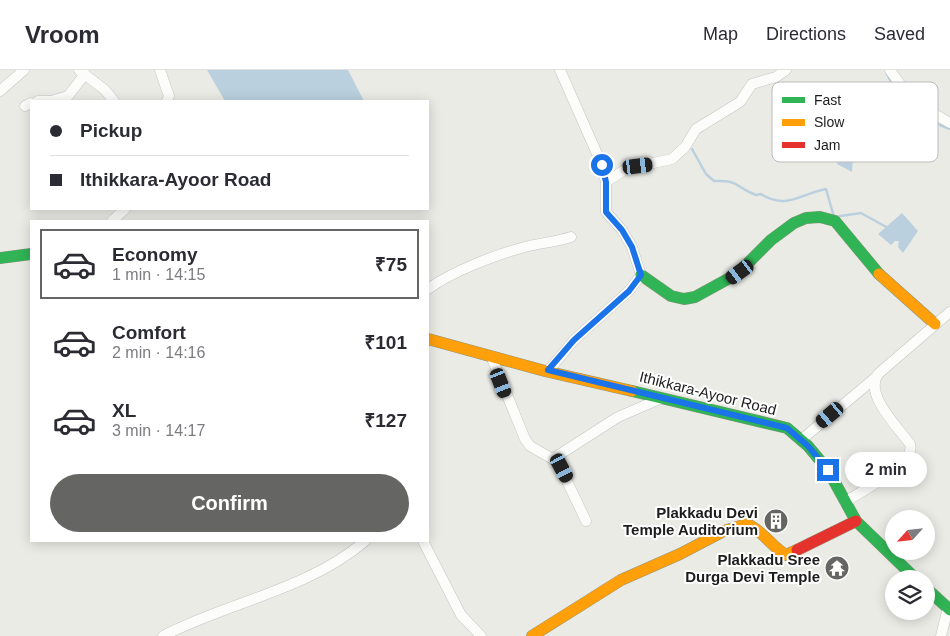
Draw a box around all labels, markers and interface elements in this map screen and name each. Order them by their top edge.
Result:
text: Vroom [25,21,100,48]
text: Map [703,24,738,44]
text: Directions [766,24,846,44]
text: Saved [874,24,925,44]
legend [772,82,938,162]
text: Fast [814,92,841,108]
text: Slow [814,114,845,130]
text: Pickup [80,120,142,141]
text: Jam [814,137,840,153]
route start [591,154,613,176]
car [622,157,653,175]
text: Ithikkara-Ayoor Road [80,169,271,190]
icon: car [52,242,97,287]
text: Economy [112,244,198,265]
text: ₹75 [375,254,407,275]
car [723,257,756,287]
text: 1 min · 14:15 [112,266,205,283]
icon: car [52,320,97,365]
text: Comfort [112,322,186,343]
text: ₹101 [364,332,407,353]
text: 2 min · 14:16 [112,344,205,361]
car [488,366,513,400]
street label: Ithikkara-Ayoor Road [638,368,778,418]
icon: car [52,398,97,443]
text: XL [112,400,136,421]
car [813,400,846,430]
text: ₹127 [364,410,407,431]
text: 3 min · 14:17 [112,422,205,439]
car [548,451,575,485]
callout: 2 min [846,452,928,488]
route end [817,459,839,481]
text: 2 min [865,461,907,478]
button: Confirm [50,474,409,532]
place label: Plakkadu Devi Temple Auditorium [623,504,758,538]
building icon: Plakkadu Devi Temple Auditorium [763,508,789,534]
north arrow [885,510,935,560]
map controls [885,510,935,620]
place label: Plakkadu Sree Durga Devi Temple [685,551,820,585]
temple icon: Plakkadu Sree Durga Devi Temple [824,555,850,581]
button: layers [885,570,935,620]

